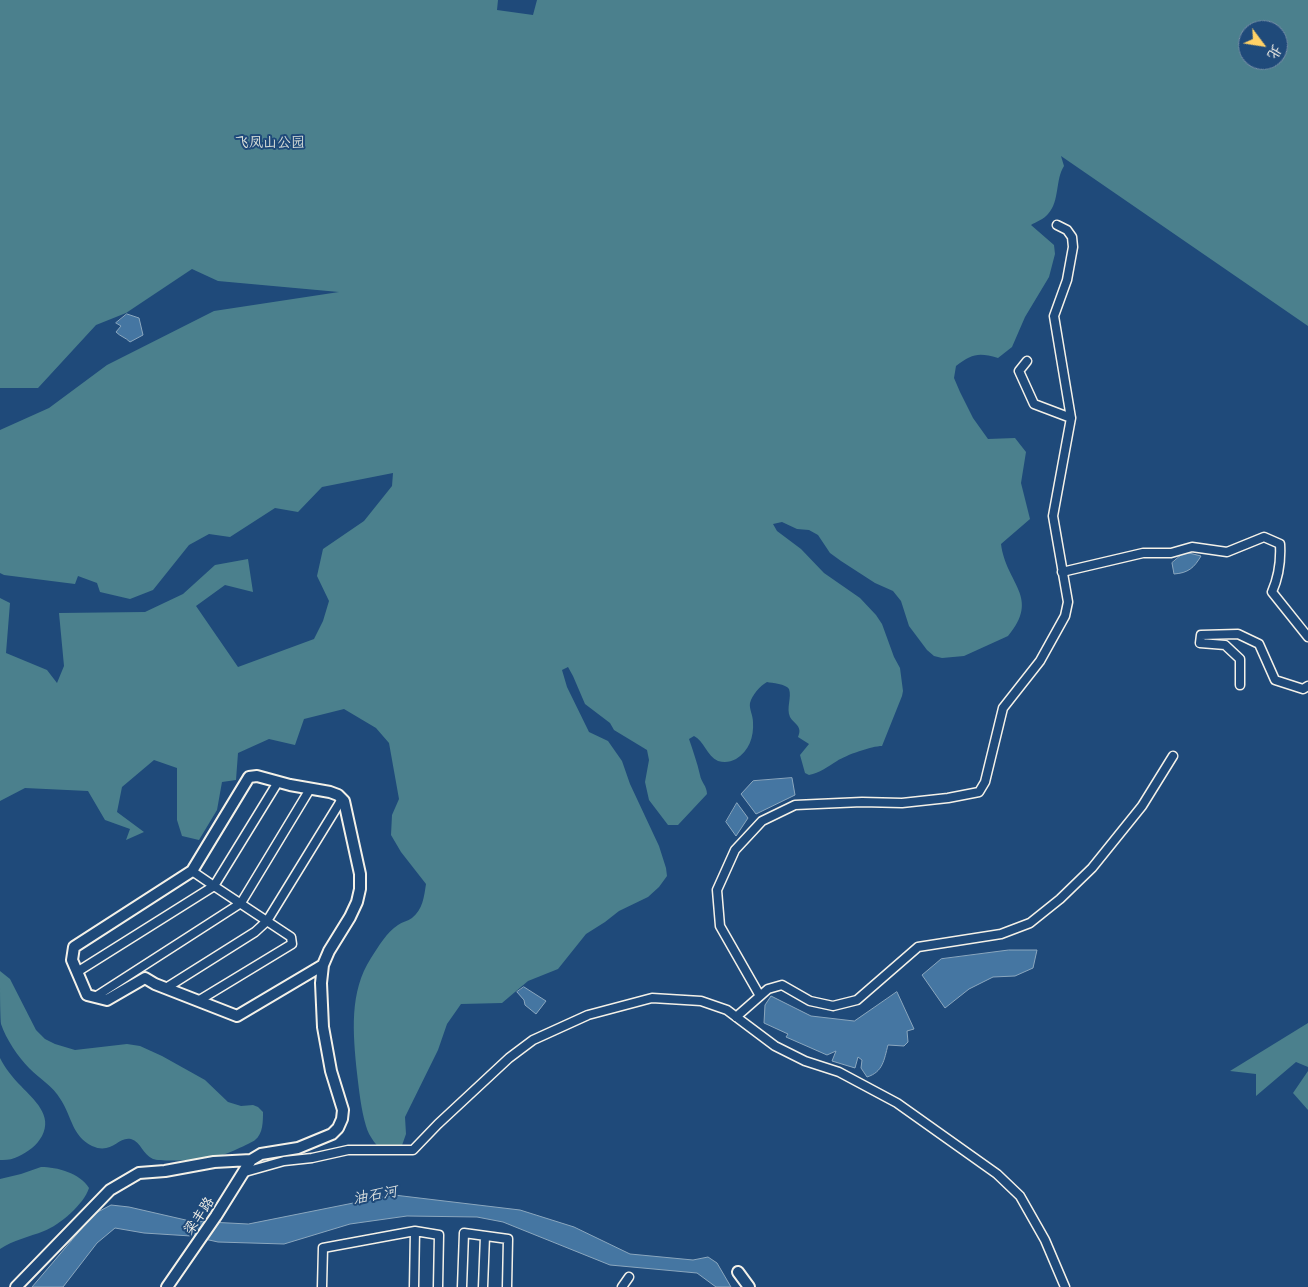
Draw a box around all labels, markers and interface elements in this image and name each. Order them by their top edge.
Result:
north arrow [1238,20,1288,70]
text: 北 [1264,42,1287,63]
park label: 飞凤山公园 [235,135,305,151]
water label: 油石河 [351,1182,399,1208]
street label: 梁丰路 [180,1194,218,1238]

